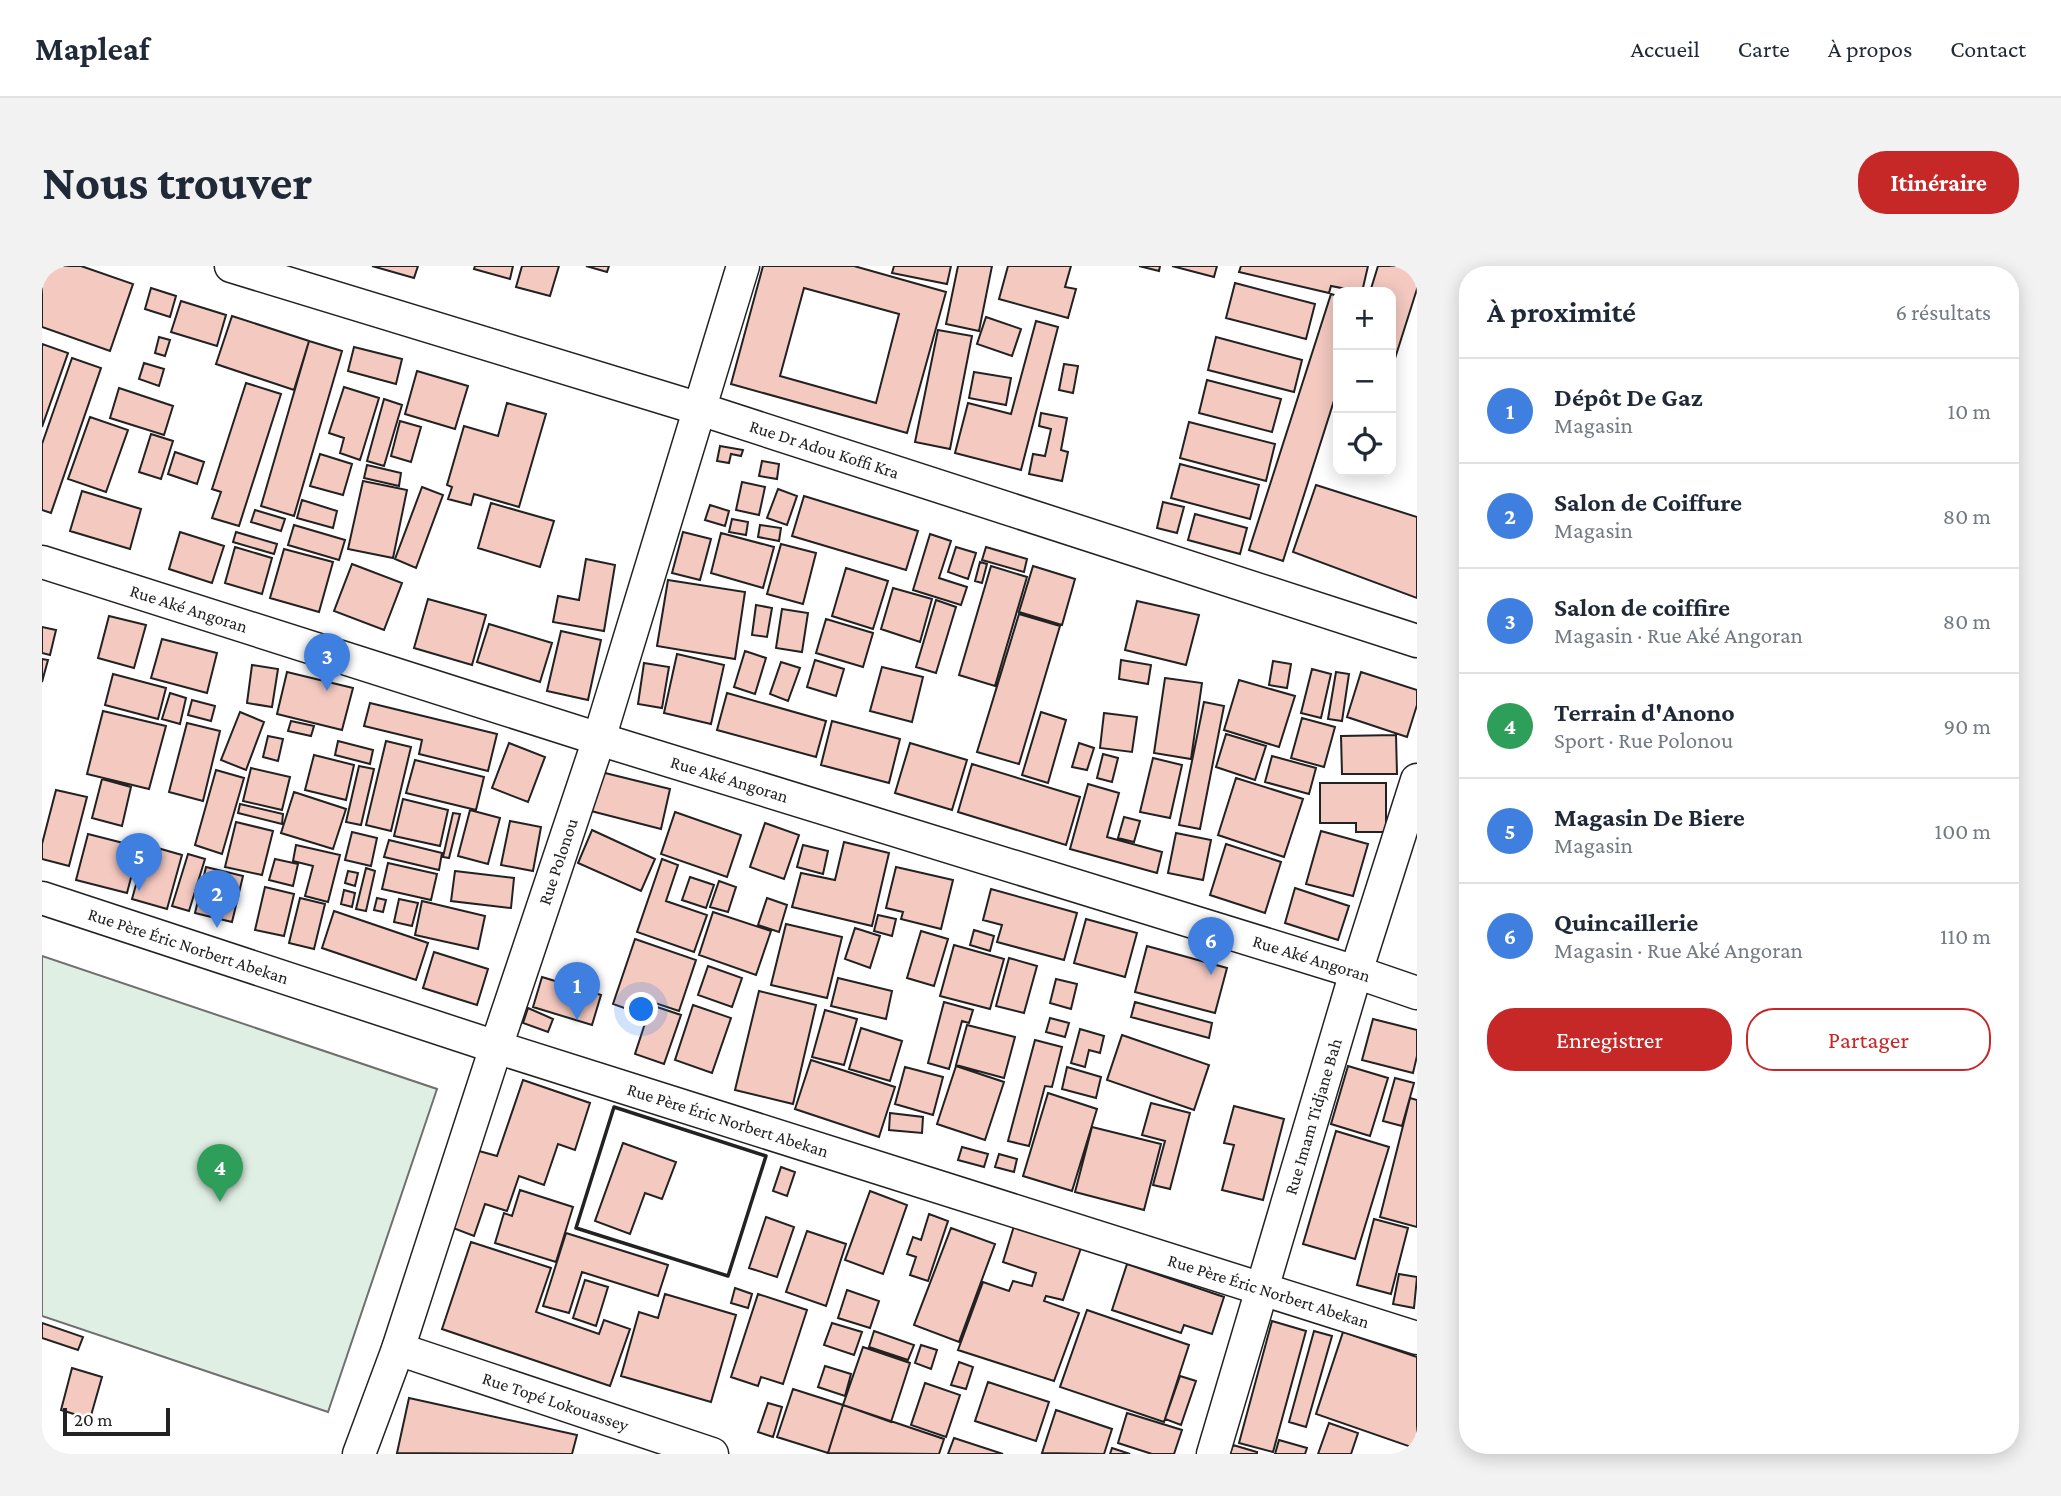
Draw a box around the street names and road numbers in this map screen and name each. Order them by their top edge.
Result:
street label: Rue Dr Adou Koffi Kra [747,416,902,483]
street label: Rue Aké Angoran [128,581,250,637]
street label: Rue Aké Angoran [668,752,791,807]
street label: Rue Polonou [534,815,582,907]
street label: Rue Père Éric Norbert Abekan [85,904,292,988]
street label: Rue Aké Angoran [1250,931,1373,986]
street label: Rue Imam Tidjane Bah [1280,1036,1346,1197]
street label: Rue Père Éric Norbert Abekan [625,1079,831,1162]
street label: Rue Père Éric Norbert Abekan [1165,1250,1372,1332]
street label: Rue Topé Lokouassey [480,1368,632,1436]

